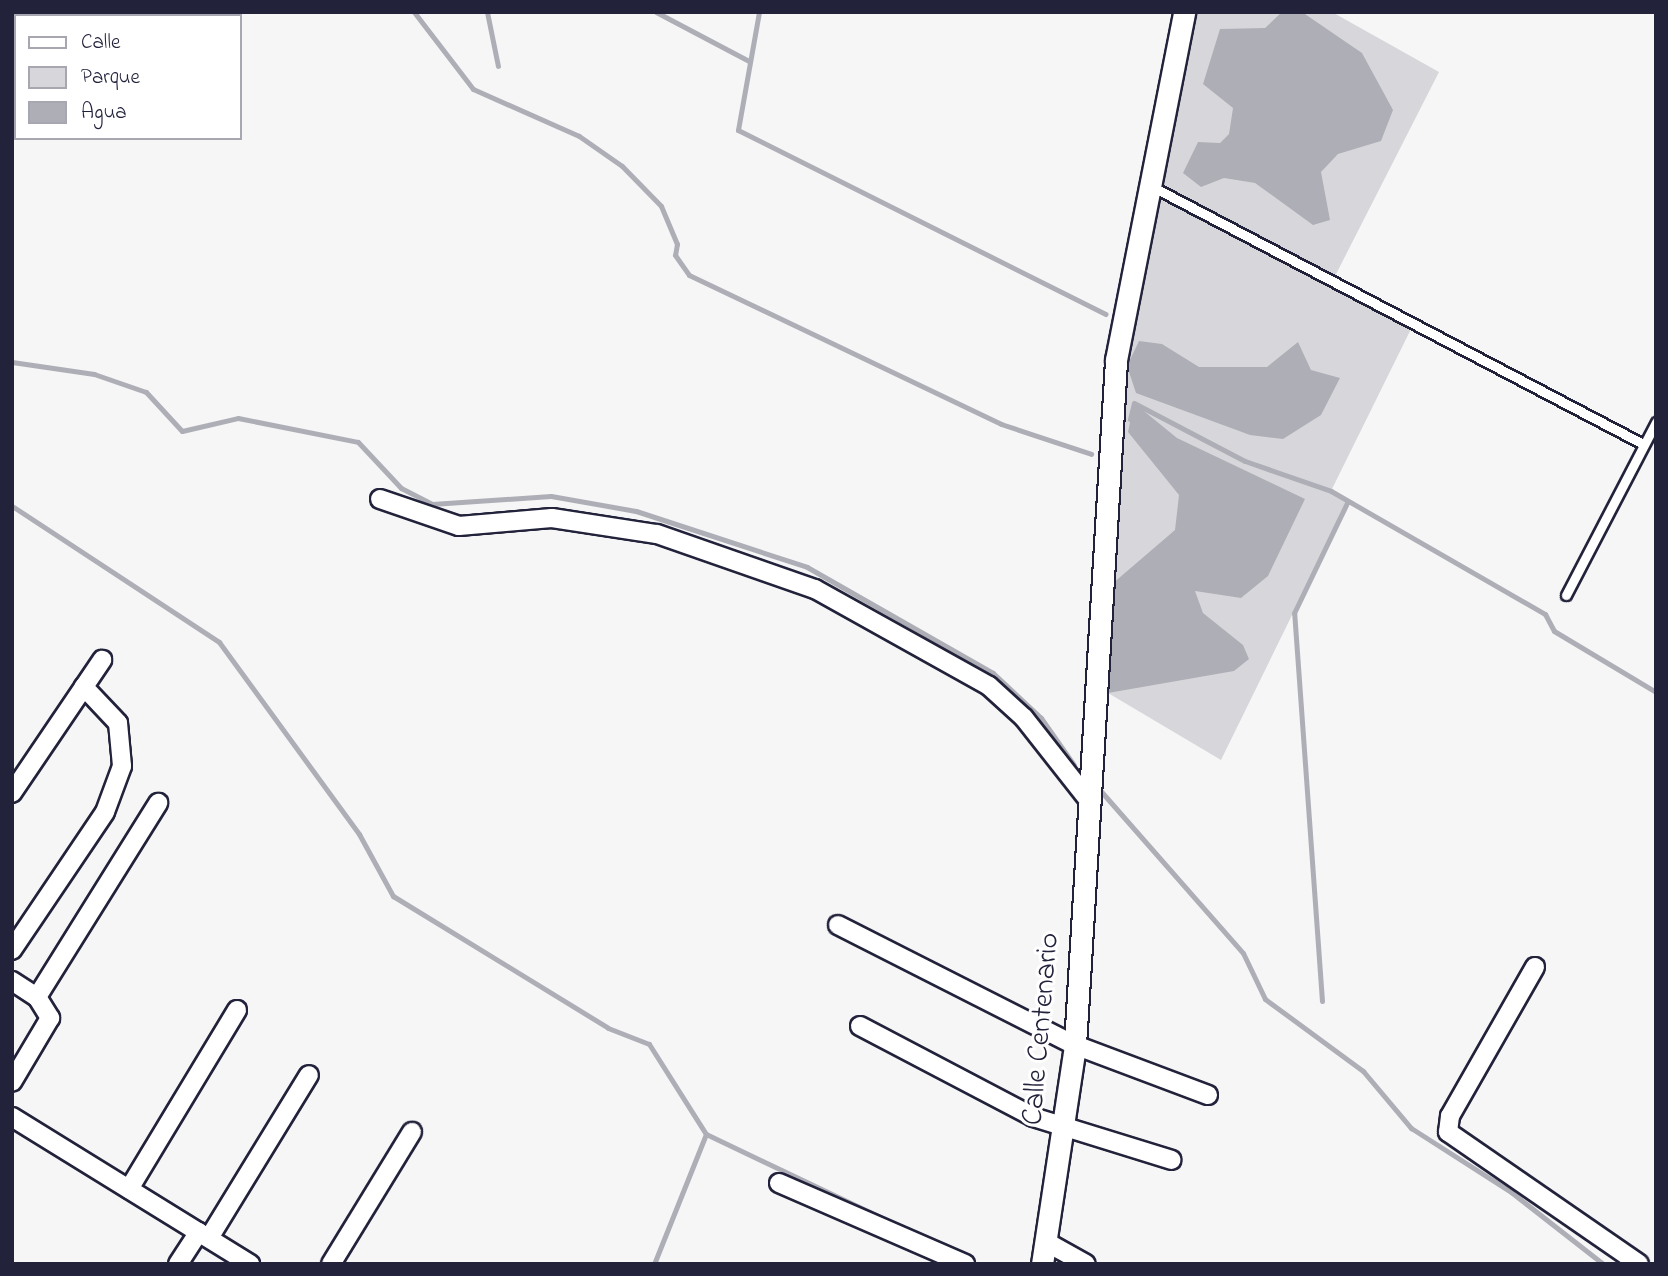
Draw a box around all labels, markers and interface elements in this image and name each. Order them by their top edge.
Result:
legend [14,14,242,140]
text: Calle [81,28,120,58]
text: Parque [81,63,140,93]
text: Agua [81,98,127,128]
street label: Calle Centenario [1016,931,1068,1127]

